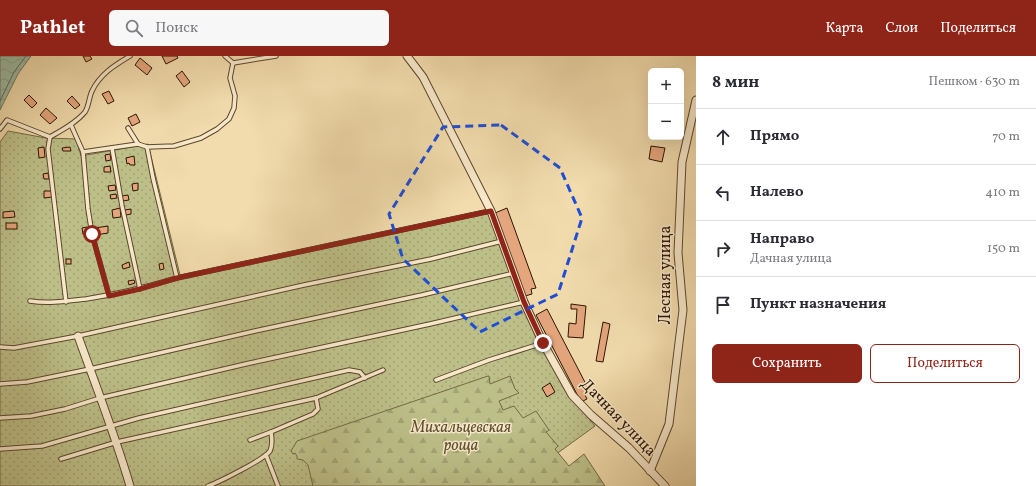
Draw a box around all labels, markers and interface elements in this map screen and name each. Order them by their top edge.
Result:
search box [109,10,389,46]
text: Pathlet [20,15,85,41]
icon: search [123,17,145,39]
text: Поиск [155,18,198,39]
text: Карта [825,19,863,38]
text: Слои [885,19,918,38]
text: Поделиться [940,19,1016,38]
map controls [648,68,684,140]
button: + [648,68,684,104]
text: 8 мин [712,71,759,94]
text: Пешком · 630 m [929,73,1020,91]
button: − [648,104,684,140]
icon: ahead [712,126,734,148]
text: Прямо [750,126,799,147]
text: 70 m [992,128,1020,146]
icon: left [712,182,734,204]
text: Налево [750,182,804,203]
text: 410 m [985,184,1020,202]
route start [83,225,101,243]
street label: Лесная улица [655,226,677,324]
text: Направо [750,229,814,250]
icon: right [712,238,734,260]
text: 150 m [987,240,1020,258]
text: Дачная улица [750,250,832,268]
icon: arrive [712,294,734,316]
text: Пункт назначения [750,294,886,315]
route end [534,334,552,352]
button: Сохранить [712,344,862,383]
button: Поделиться [870,344,1020,383]
street label: Дачная улица [575,374,661,462]
park label: Михальцевская роща [410,417,511,457]

